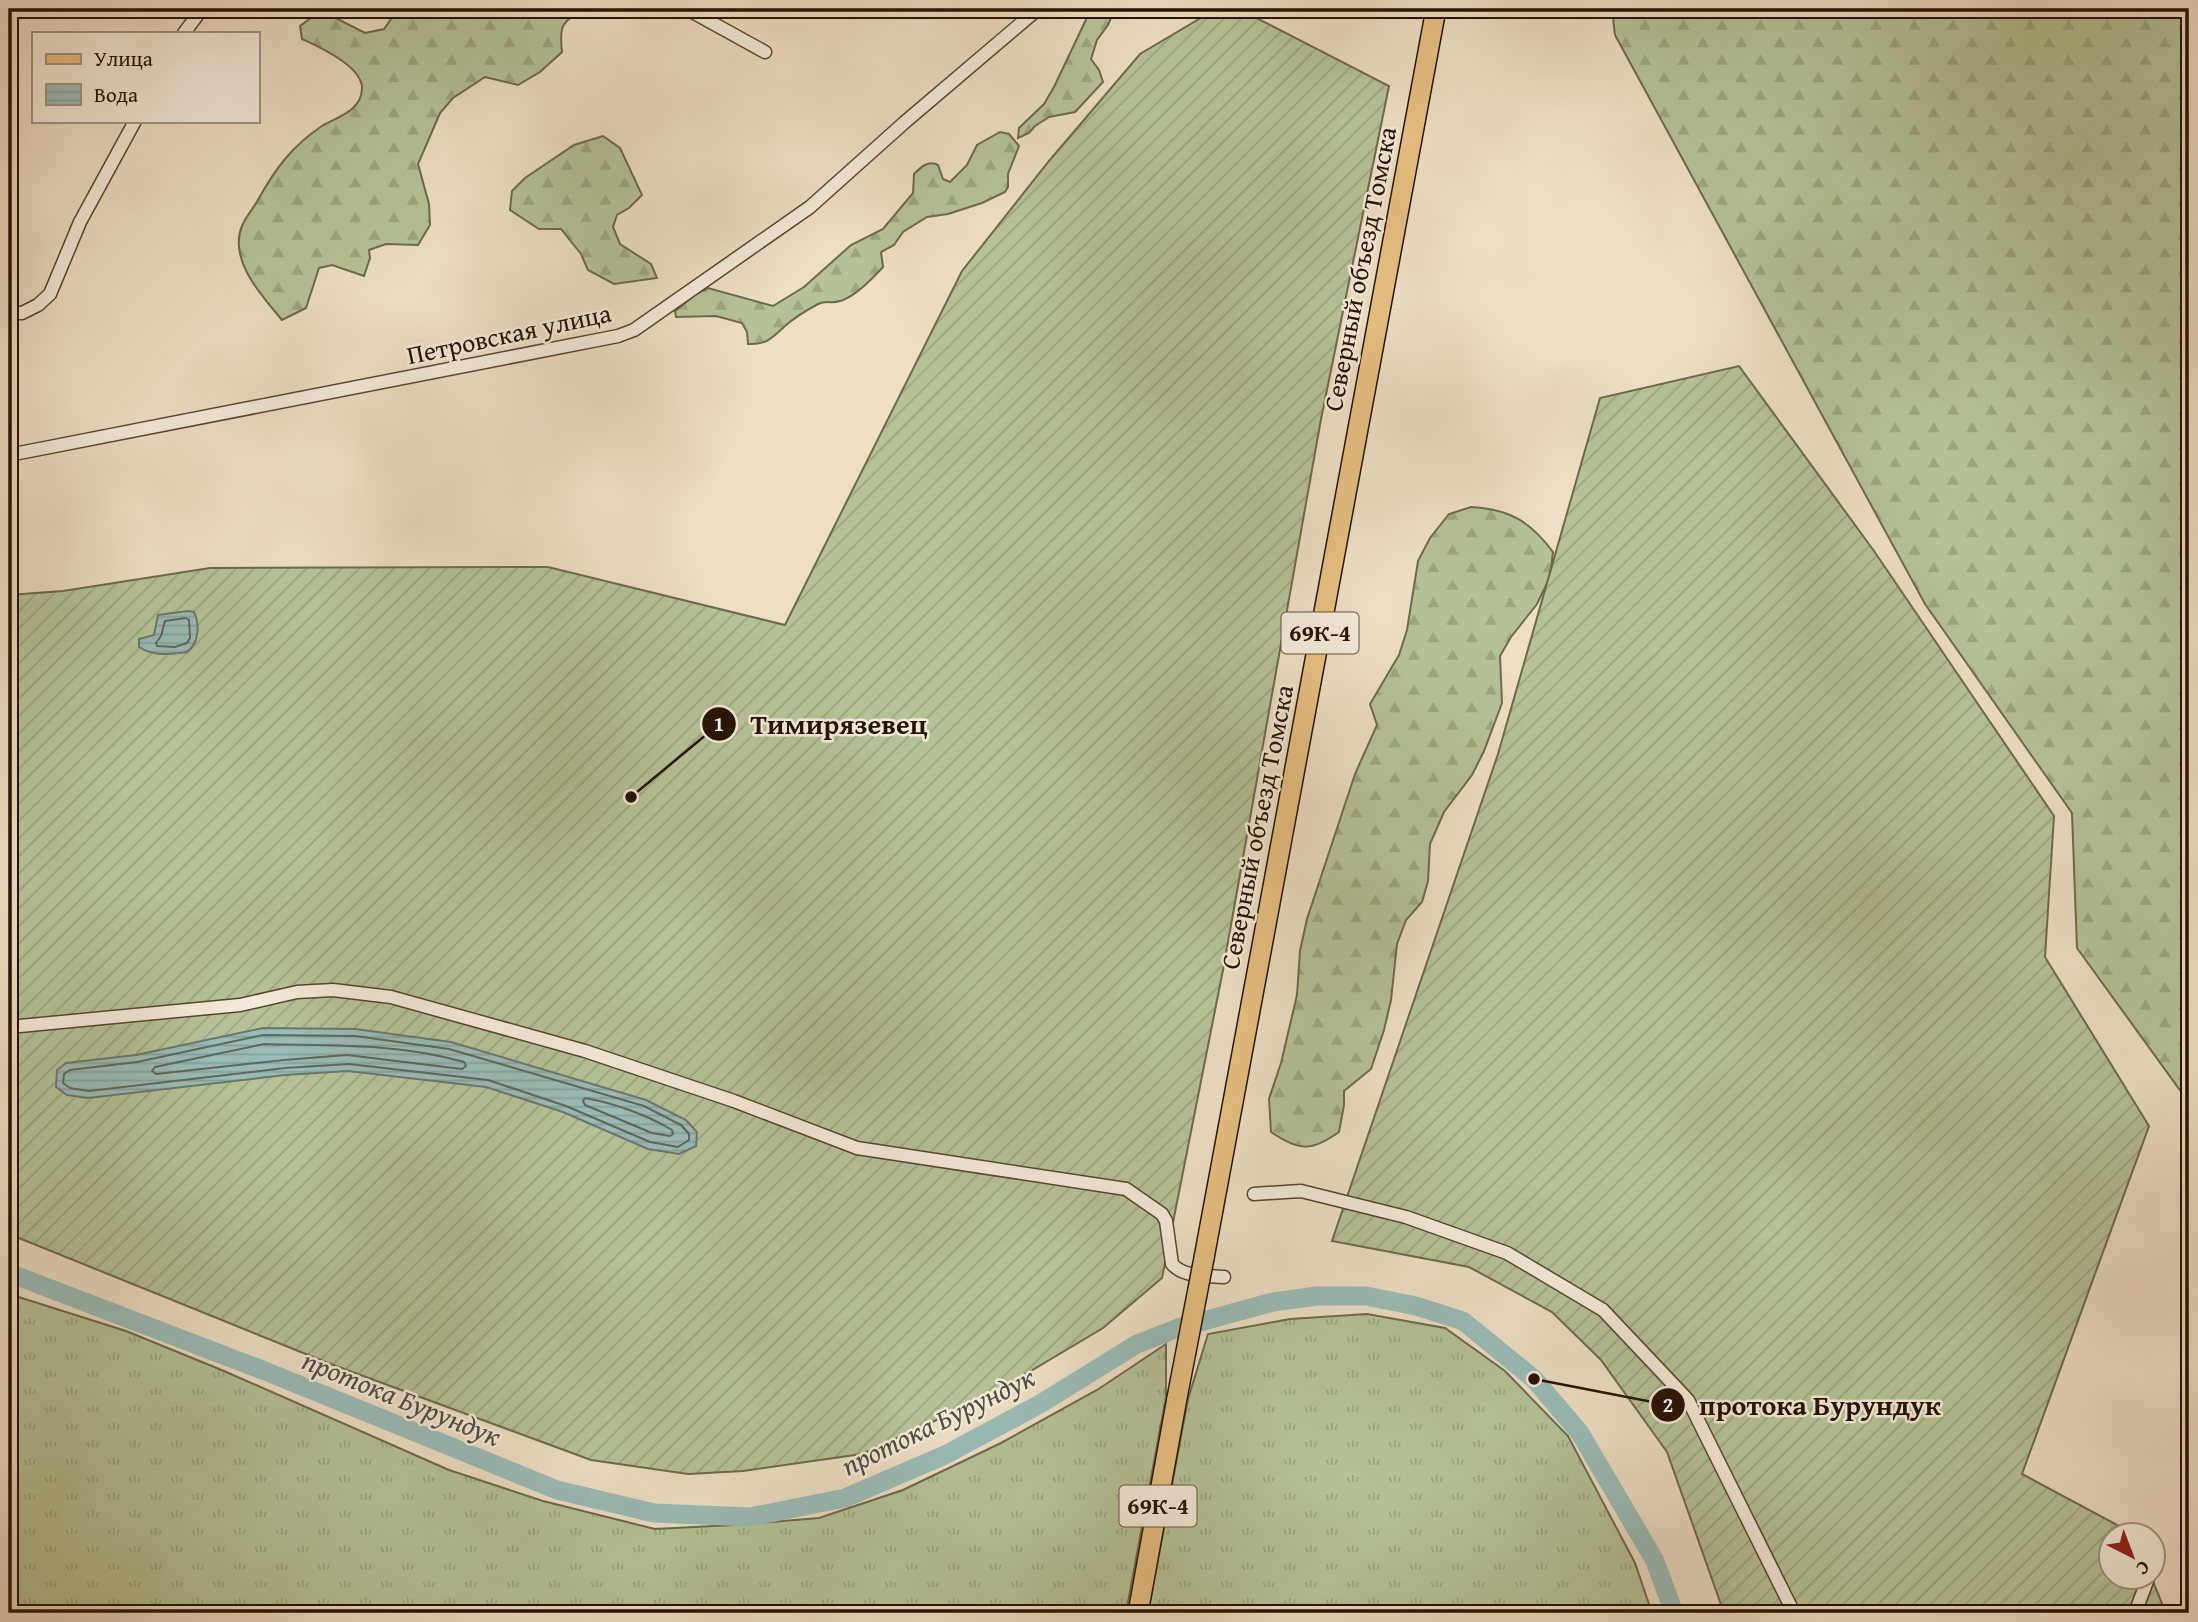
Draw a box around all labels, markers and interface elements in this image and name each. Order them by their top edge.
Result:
legend [32,32,259,122]
text: Улица [94,43,153,74]
text: Вода [94,79,138,110]
street label: Северный объезд Томска [1313,123,1406,414]
street label: Петровская улица [403,293,615,374]
road number: 69К-4 [1282,612,1358,654]
street label: Северный объезд Томска [1210,681,1303,972]
callout: Тимирязевец [701,700,941,749]
text: Тимирязевец [751,703,928,744]
text: 1 [714,708,724,739]
water label: протока Бурундук [297,1339,508,1456]
water label: протока Бурундук [834,1356,1042,1485]
callout: протока Бурундук [1650,1380,1955,1429]
text: протока Бурундук [1699,1384,1942,1425]
text: 2 [1663,1389,1673,1420]
road number: 69К-4 [1120,1486,1196,1526]
north arrow [2096,1520,2166,1590]
text: С [2130,1555,2157,1583]

